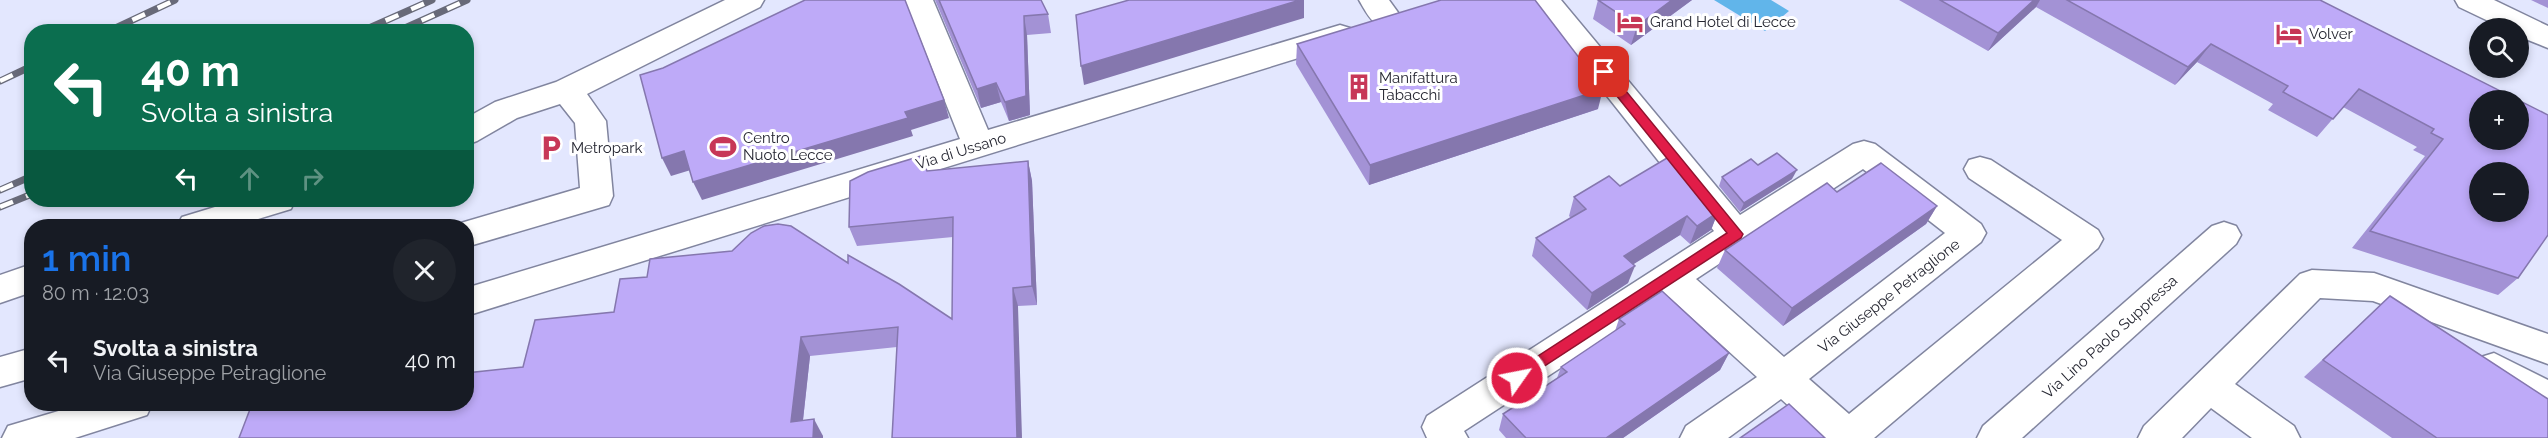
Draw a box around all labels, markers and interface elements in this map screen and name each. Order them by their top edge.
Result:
hotel icon: Grand Hotel di Lecce [1615,7,1645,37]
place label: Grand Hotel di Lecce [1650,13,1796,31]
map controls [2469,18,2529,222]
button: search [2469,18,2529,78]
hotel icon: Volver [2274,19,2304,49]
place label: Volver [2309,25,2353,43]
pin [1578,46,1629,97]
text: 40 m [141,47,240,96]
icon: left [42,48,120,126]
icon: arrive [1587,55,1620,88]
place label: Manifattura Tabacchi [1379,69,1458,104]
building icon: Manifattura Tabacchi [1344,72,1374,102]
button: + [2469,90,2529,150]
text: Svolta a sinistra [141,97,333,128]
place label: Centro Nuoto Lecce [743,129,833,164]
street label: Via di Ussano [914,129,1008,173]
sports icon: Centro Nuoto Lecce [708,132,738,162]
parking icon: Metropark [536,133,566,163]
place label: Metropark [571,139,642,157]
icon: left [170,162,203,195]
icon: ahead [233,162,266,195]
icon: right [296,162,329,195]
button: − [2469,162,2529,222]
street label: Via Giuseppe Petraglione [1815,235,1964,357]
text: 1 min [42,237,131,279]
button: close [393,239,456,302]
street label: Via Lino Paolo Suppressa [2039,272,2181,402]
text: 80 m · 12:03 [42,281,149,305]
text: Svolta a sinistra [93,335,258,361]
icon: left [42,344,75,377]
position arrow [1485,346,1549,410]
text: 40 m [405,347,456,373]
text: Via Giuseppe Petraglione [93,361,326,385]

